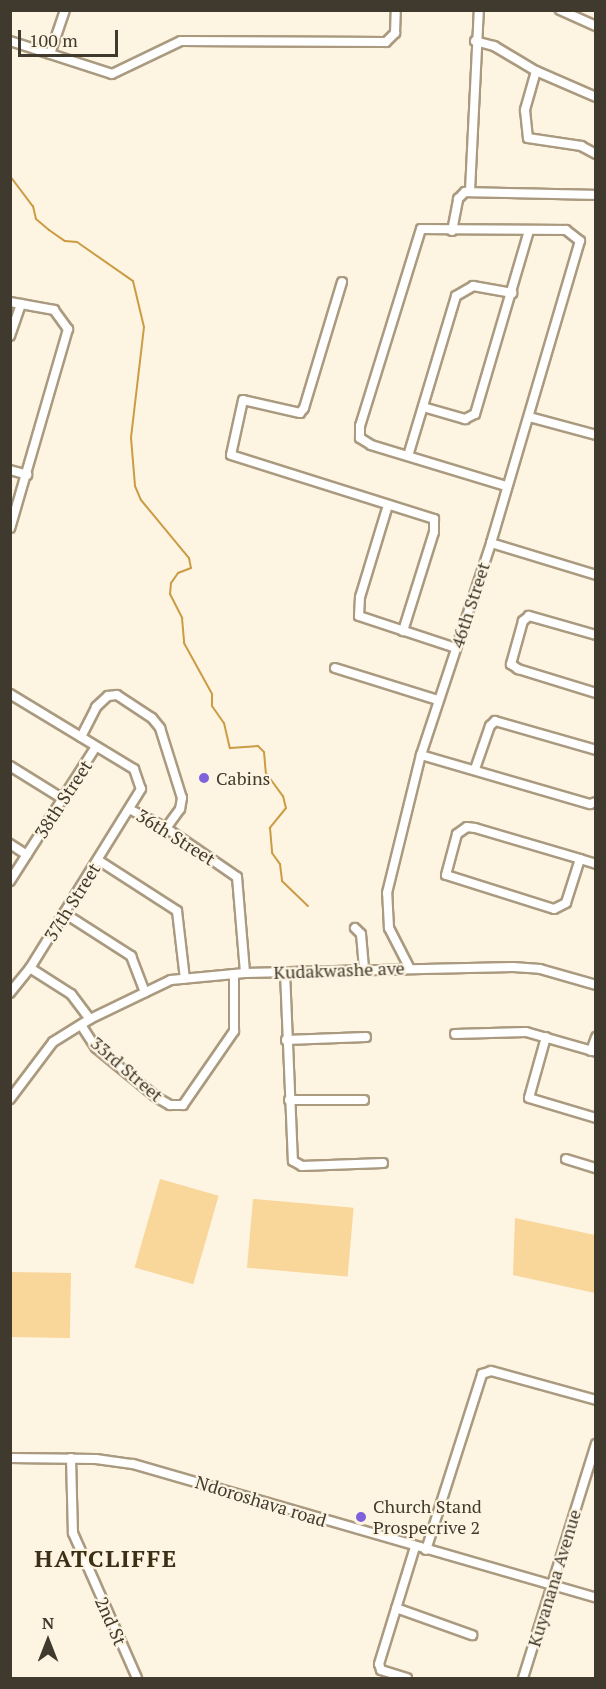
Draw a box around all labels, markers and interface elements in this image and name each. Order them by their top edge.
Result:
scale bar [21,18,122,56]
text: 100 m [29,28,78,52]
street label: 46th Street [446,559,494,651]
street label: 38th Street [30,756,96,842]
place label: Cabins [216,767,270,789]
marker: Cabins [197,771,211,785]
street label: 36th Street [133,804,219,870]
street label: 37th Street [40,859,104,945]
street label: Kudakwashe ave [273,957,405,983]
street label: 33rd Street [87,1032,167,1106]
street label: Ndoroshava road [193,1471,329,1531]
place label: Church Stand Prospecrive 2 [373,1496,482,1538]
street label: Kuyanana Avenue [523,1506,585,1650]
marker: Church Stand Prospecrive 2 [354,1510,368,1524]
district label: HATCLIFFE [34,1545,178,1573]
street label: 2nd St [91,1593,131,1649]
north arrow [18,1611,78,1671]
text: N [42,1612,54,1634]

